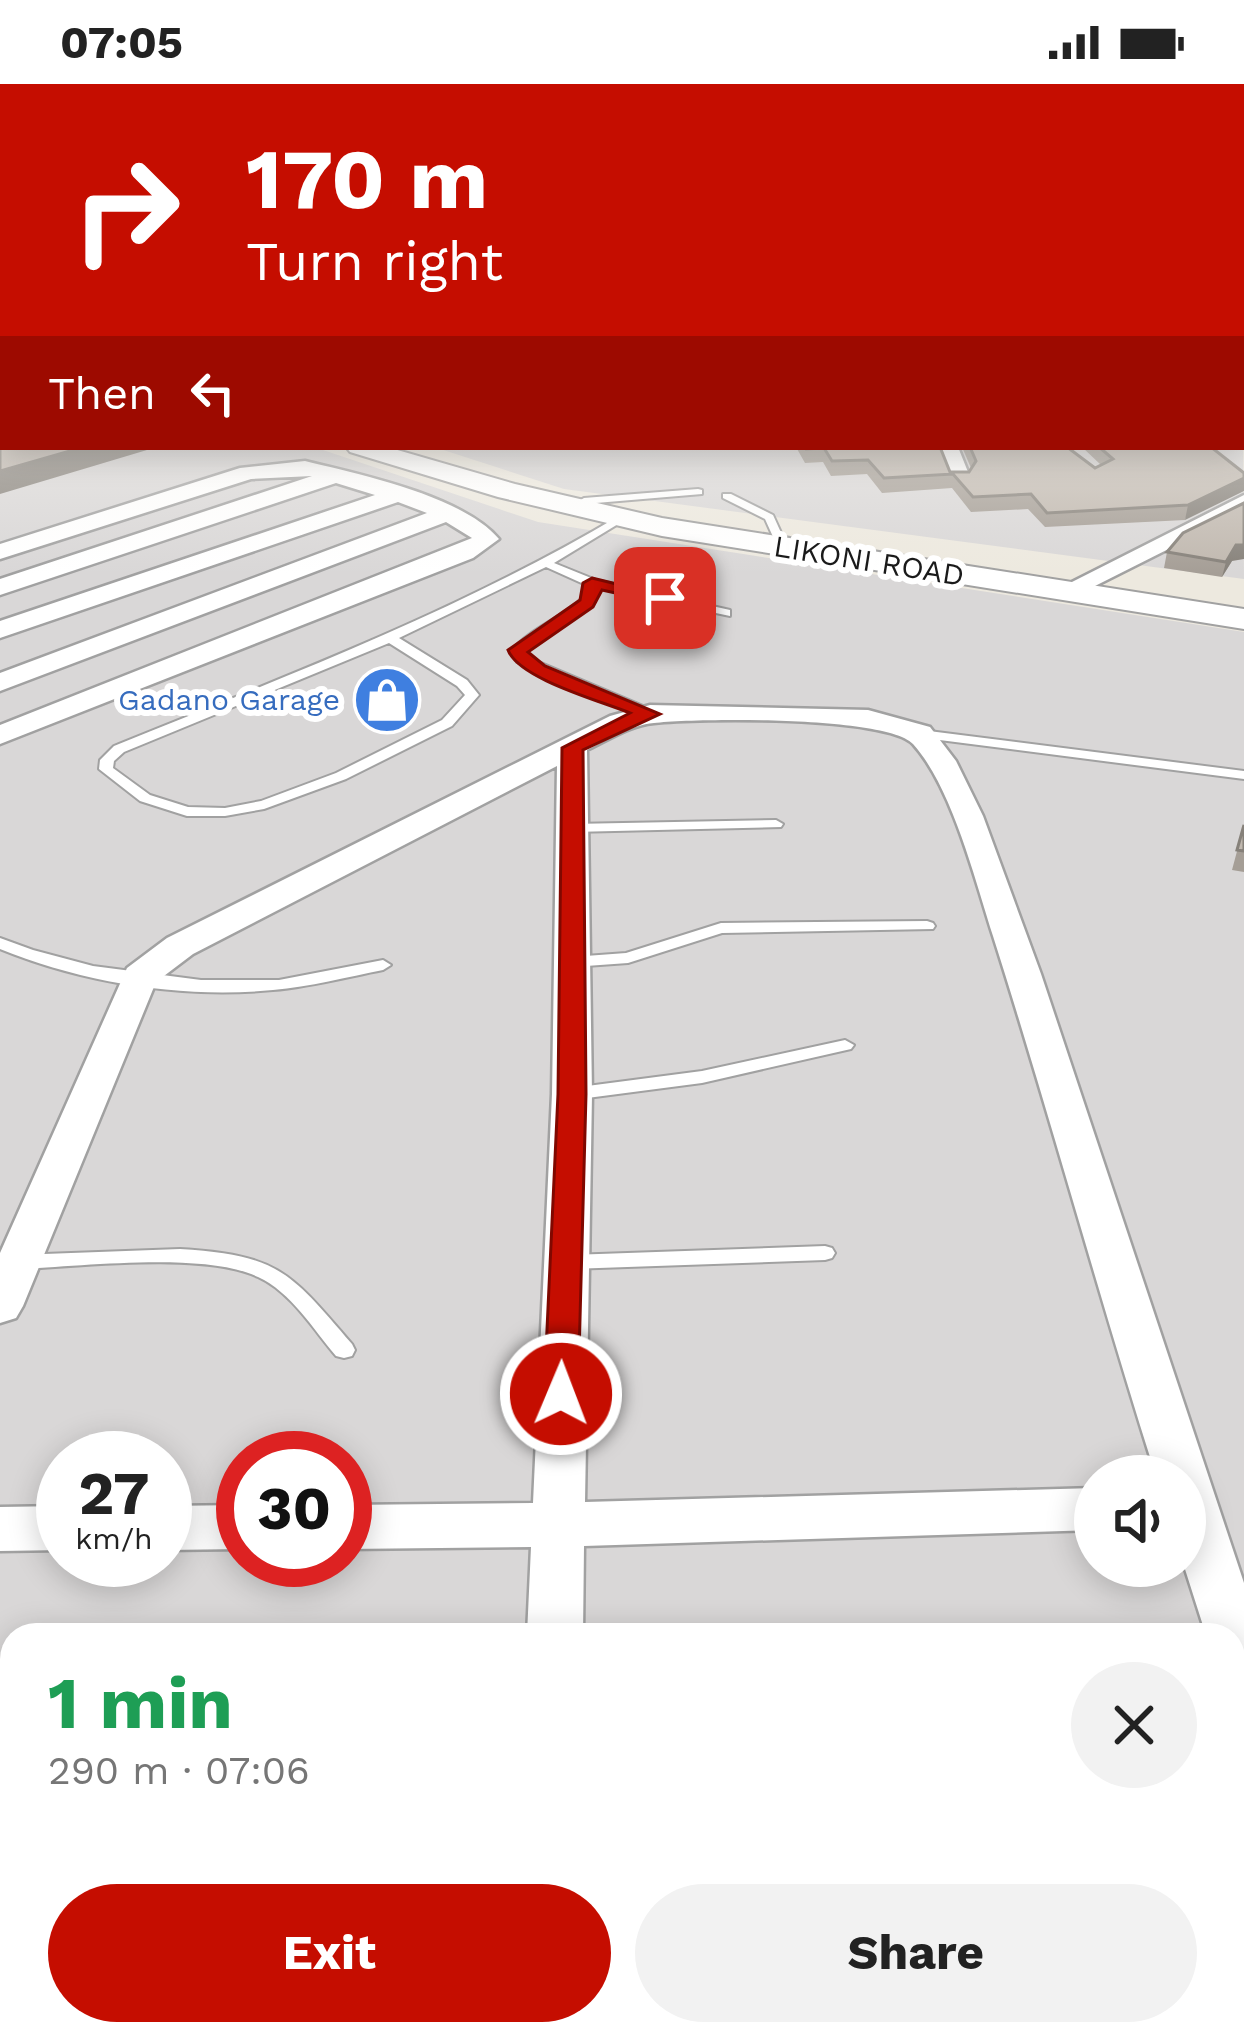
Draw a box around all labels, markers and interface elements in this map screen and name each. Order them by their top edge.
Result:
text: 07:05 [60,16,183,69]
text: 170 m [246,130,488,228]
icon: right [48,132,204,288]
text: Turn right [246,230,503,293]
icon: left [180,360,246,426]
text: Then [48,367,156,420]
street label: LIKONI ROAD [771,528,967,593]
pin [614,547,716,649]
icon: arrive [632,565,698,631]
shop icon: Gadano Garage [352,665,422,735]
place label: Gadano Garage [118,682,340,717]
position arrow [498,1331,624,1457]
speed limit sign: 30 [216,1431,372,1587]
map controls [1074,1455,1206,1587]
button: sound [1074,1455,1206,1587]
text: 27 [78,1458,150,1529]
text: km/h [75,1521,153,1556]
text: 1 min [48,1661,233,1745]
button: close [1071,1662,1197,1788]
text: 290 m · 07:06 [48,1748,310,1793]
button: Exit [48,1884,611,2022]
button: Share [635,1884,1197,2022]

